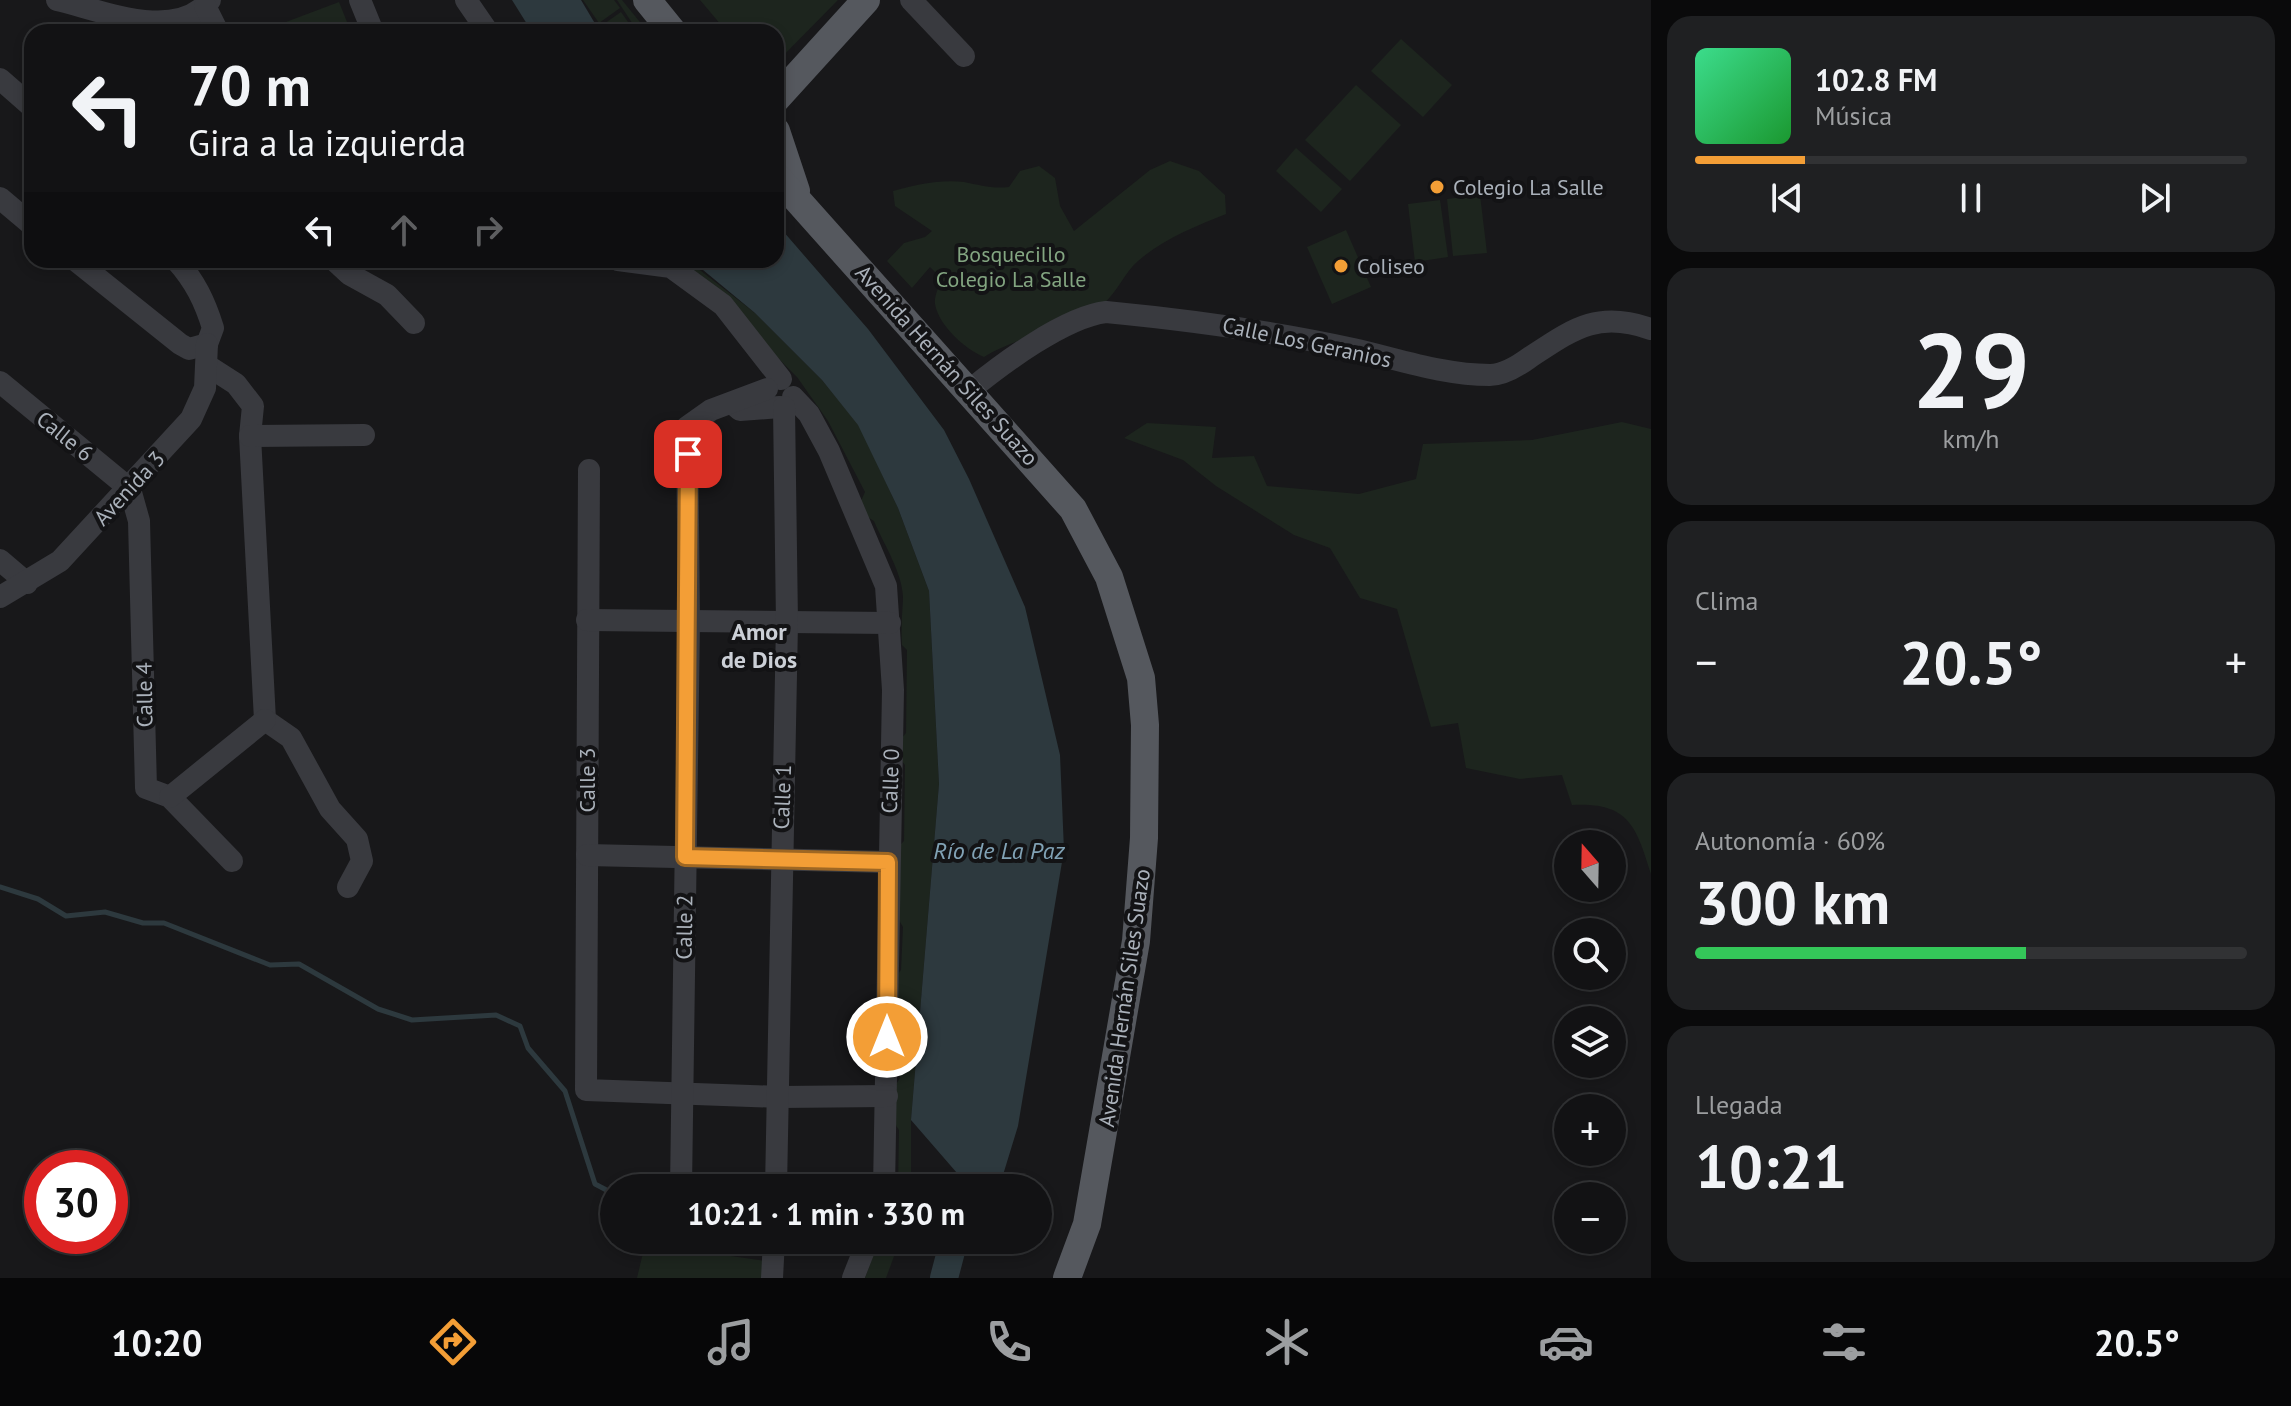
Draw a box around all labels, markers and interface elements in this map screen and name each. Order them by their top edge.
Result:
text: 70 m [188,49,311,121]
icon: left [56,56,160,160]
text: 102.8 FM [1815,60,1937,99]
text: Música [1815,99,1892,132]
text: Gira a la izquierda [188,119,466,166]
place label: Colegio La Salle [1453,173,1604,201]
icon: previous [1765,176,1809,220]
icon: pause [1949,176,1993,220]
icon: next [2133,176,2177,220]
marker: Colegio La Salle [1428,178,1446,196]
icon: left [298,208,342,252]
icon: ahead [382,208,426,252]
icon: right [466,208,510,252]
park label: Bosquecillo Colegio La Salle [936,240,1086,293]
place label: Coliseo [1357,252,1425,280]
marker: Coliseo [1332,257,1350,275]
street label: Avenida Hernán Siles Suazo [849,259,1045,471]
text: 29 [1912,302,2030,437]
street label: Calle Los Geranios [1220,310,1394,374]
street label: Calle 6 [31,405,99,467]
pin [654,420,722,488]
text: km/h [1943,422,2000,455]
icon: arrive [666,432,710,476]
street label: Avenida 3 [87,445,171,531]
text: Clima [1695,584,1758,617]
district label: Amor de Dios [721,616,797,675]
text: 20.5° [1899,623,2043,701]
text: − [1695,633,1717,690]
text: + [2225,633,2247,690]
street label: Calle 4 [129,662,159,728]
street label: Calle 3 [573,748,601,813]
street label: Calle 0 [875,748,905,814]
street label: Calle 1 [767,764,797,830]
text: Autonomía · 60% [1695,824,1885,857]
north arrow [1554,830,1626,902]
map controls [1554,830,1626,1254]
water label: Río de La Paz [933,835,1065,866]
text: 300 km [1695,863,1890,941]
street label: Avenida Hernán Siles Suazo [1092,867,1156,1129]
street label: Calle 2 [669,894,699,960]
button: search [1554,918,1626,990]
position arrow [845,995,929,1079]
button: layers [1554,1006,1626,1078]
text: Llegada [1695,1088,1783,1121]
button: + [1554,1094,1626,1166]
text: 10:21 [1695,1127,1847,1205]
speed limit sign: 30 [24,1150,128,1254]
button: − [1554,1182,1626,1254]
text: 10:21 · 1 min · 330 m [687,1194,965,1233]
icon: directions [425,1314,481,1370]
icon: music [703,1314,759,1370]
icon: phone [981,1314,1037,1370]
icon: climate [1259,1314,1315,1370]
icon: car [1538,1314,1594,1370]
icon: filters [1816,1314,1872,1370]
text: 10:20 [111,1319,202,1366]
text: 20.5° [2094,1319,2180,1366]

